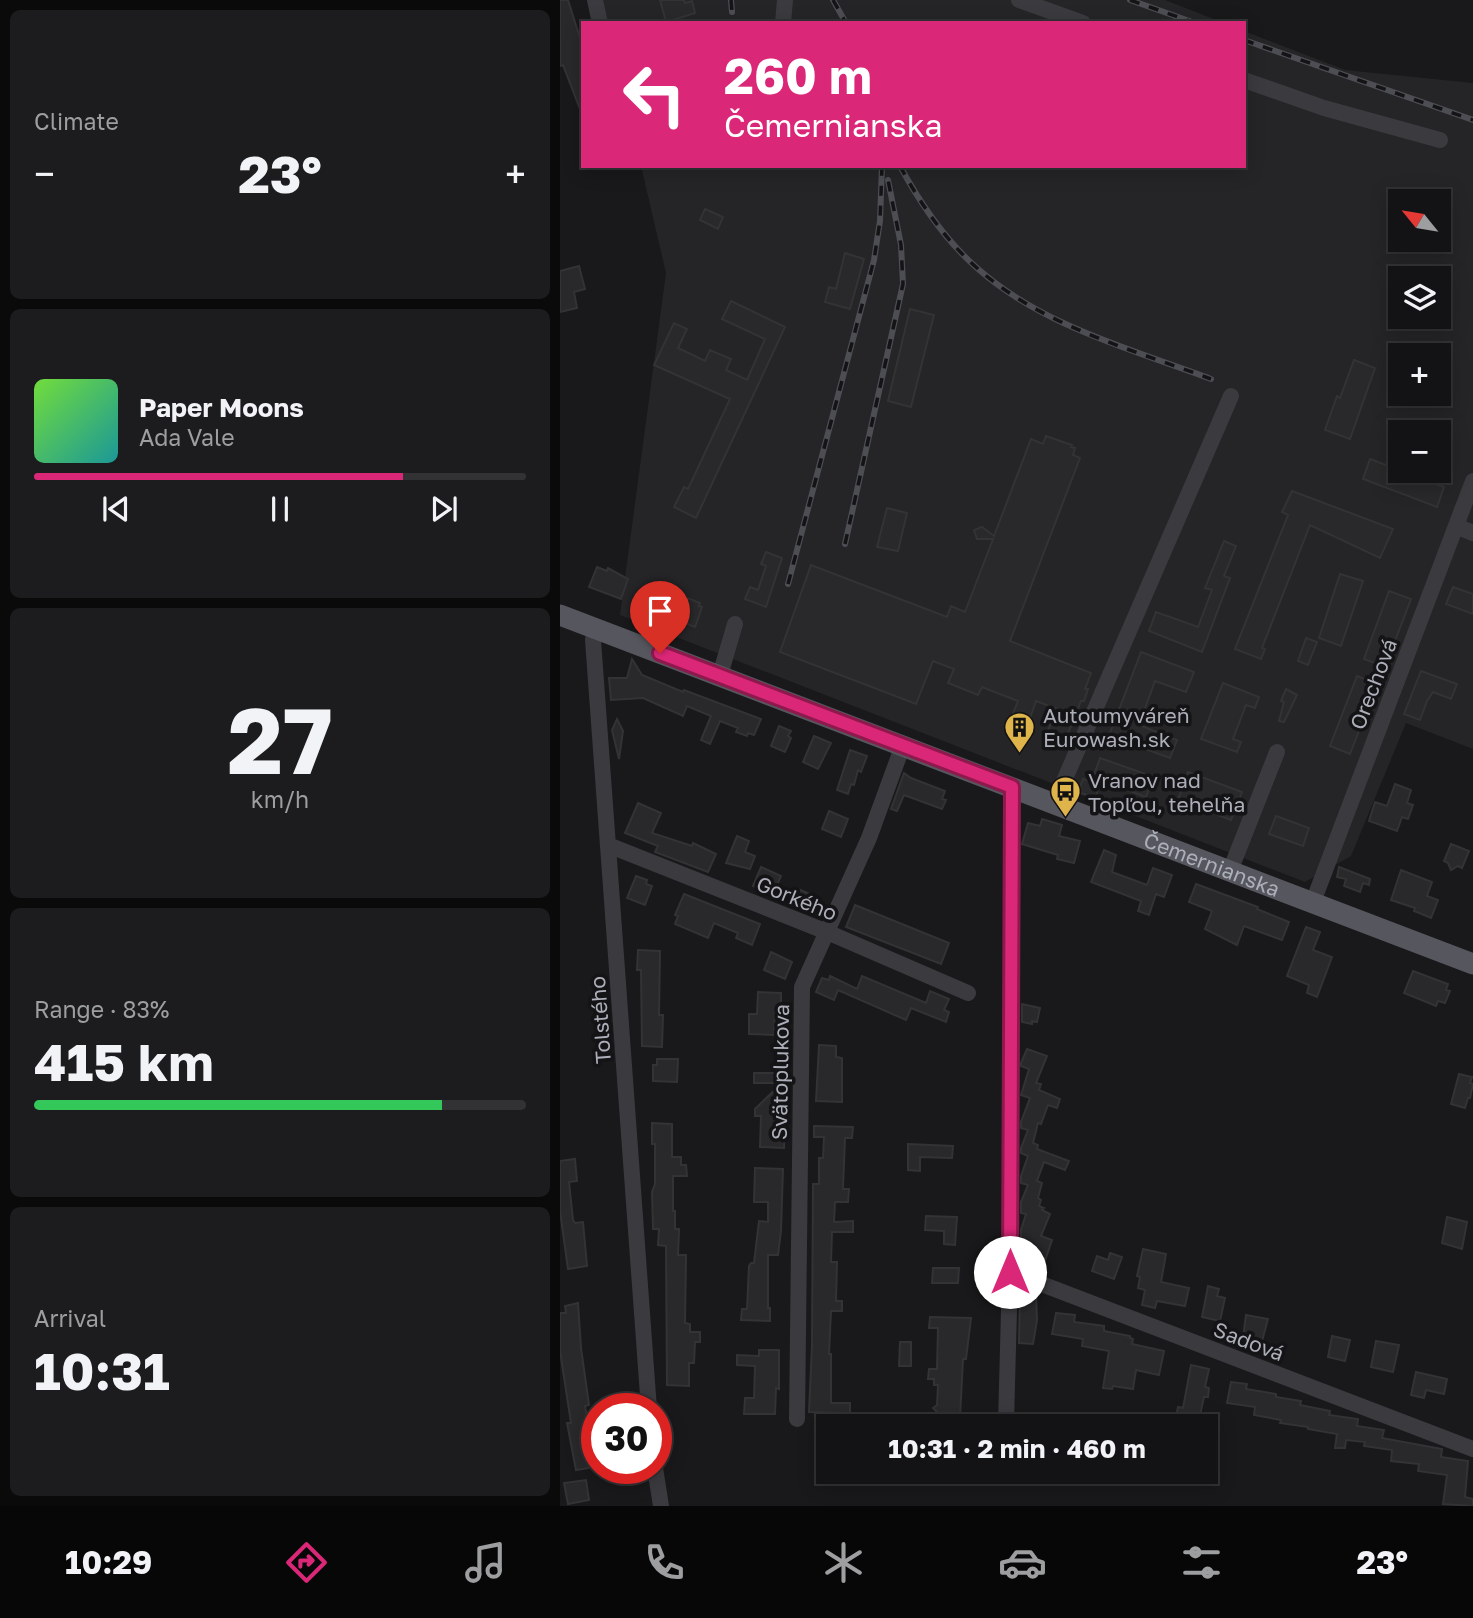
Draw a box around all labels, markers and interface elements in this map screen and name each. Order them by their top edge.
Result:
text: 260 m [724,46,872,105]
icon: left [609,49,700,140]
text: Čemernianska [724,106,943,144]
text: Climate [34,107,119,135]
text: 23° [238,142,322,204]
text: − [34,151,55,196]
text: + [505,151,526,196]
north arrow [1388,189,1451,252]
map controls [1388,189,1451,483]
button: layers [1388,266,1451,329]
button: + [1388,343,1451,406]
text: Paper Moons [139,392,304,423]
button: − [1388,420,1451,483]
text: Ada Vale [139,423,235,451]
icon: previous [97,490,135,528]
icon: pause [261,490,299,528]
icon: next [425,490,463,528]
pin [630,581,690,653]
icon: arrive [641,592,679,630]
street label: Orechová [1344,635,1402,733]
text: 27 [227,685,333,794]
place label: Autoumyváreň Eurowash.sk [1043,702,1190,752]
building icon: Autoumyváreň Eurowash.sk [1003,710,1037,754]
place label: Vranov nad Topľou, tehelňa [1088,767,1245,817]
bus stop icon: Vranov nad Topľou, tehelňa [1048,775,1082,819]
text: km/h [251,785,309,813]
street label: Čemernianska [1140,826,1284,902]
street label: Gorkého [753,870,841,926]
street label: Tolstého [584,975,616,1065]
text: Range · 83% [34,995,169,1023]
street label: Svätoplukova [766,1004,794,1140]
text: 415 km [34,1030,214,1092]
position arrow [973,1235,1047,1309]
text: Arrival [34,1304,106,1332]
street label: Sadová [1210,1316,1288,1366]
text: 10:31 [34,1339,170,1401]
speed limit sign: 30 [581,1393,672,1484]
text: 10:31 · 2 min · 460 m [888,1433,1146,1464]
icon: directions [282,1538,331,1587]
icon: music [461,1538,510,1587]
icon: phone [640,1538,689,1587]
icon: climate [819,1538,868,1587]
icon: car [998,1538,1047,1587]
icon: filters [1177,1538,1226,1587]
text: 10:29 [65,1543,152,1581]
text: 23° [1356,1543,1408,1581]

